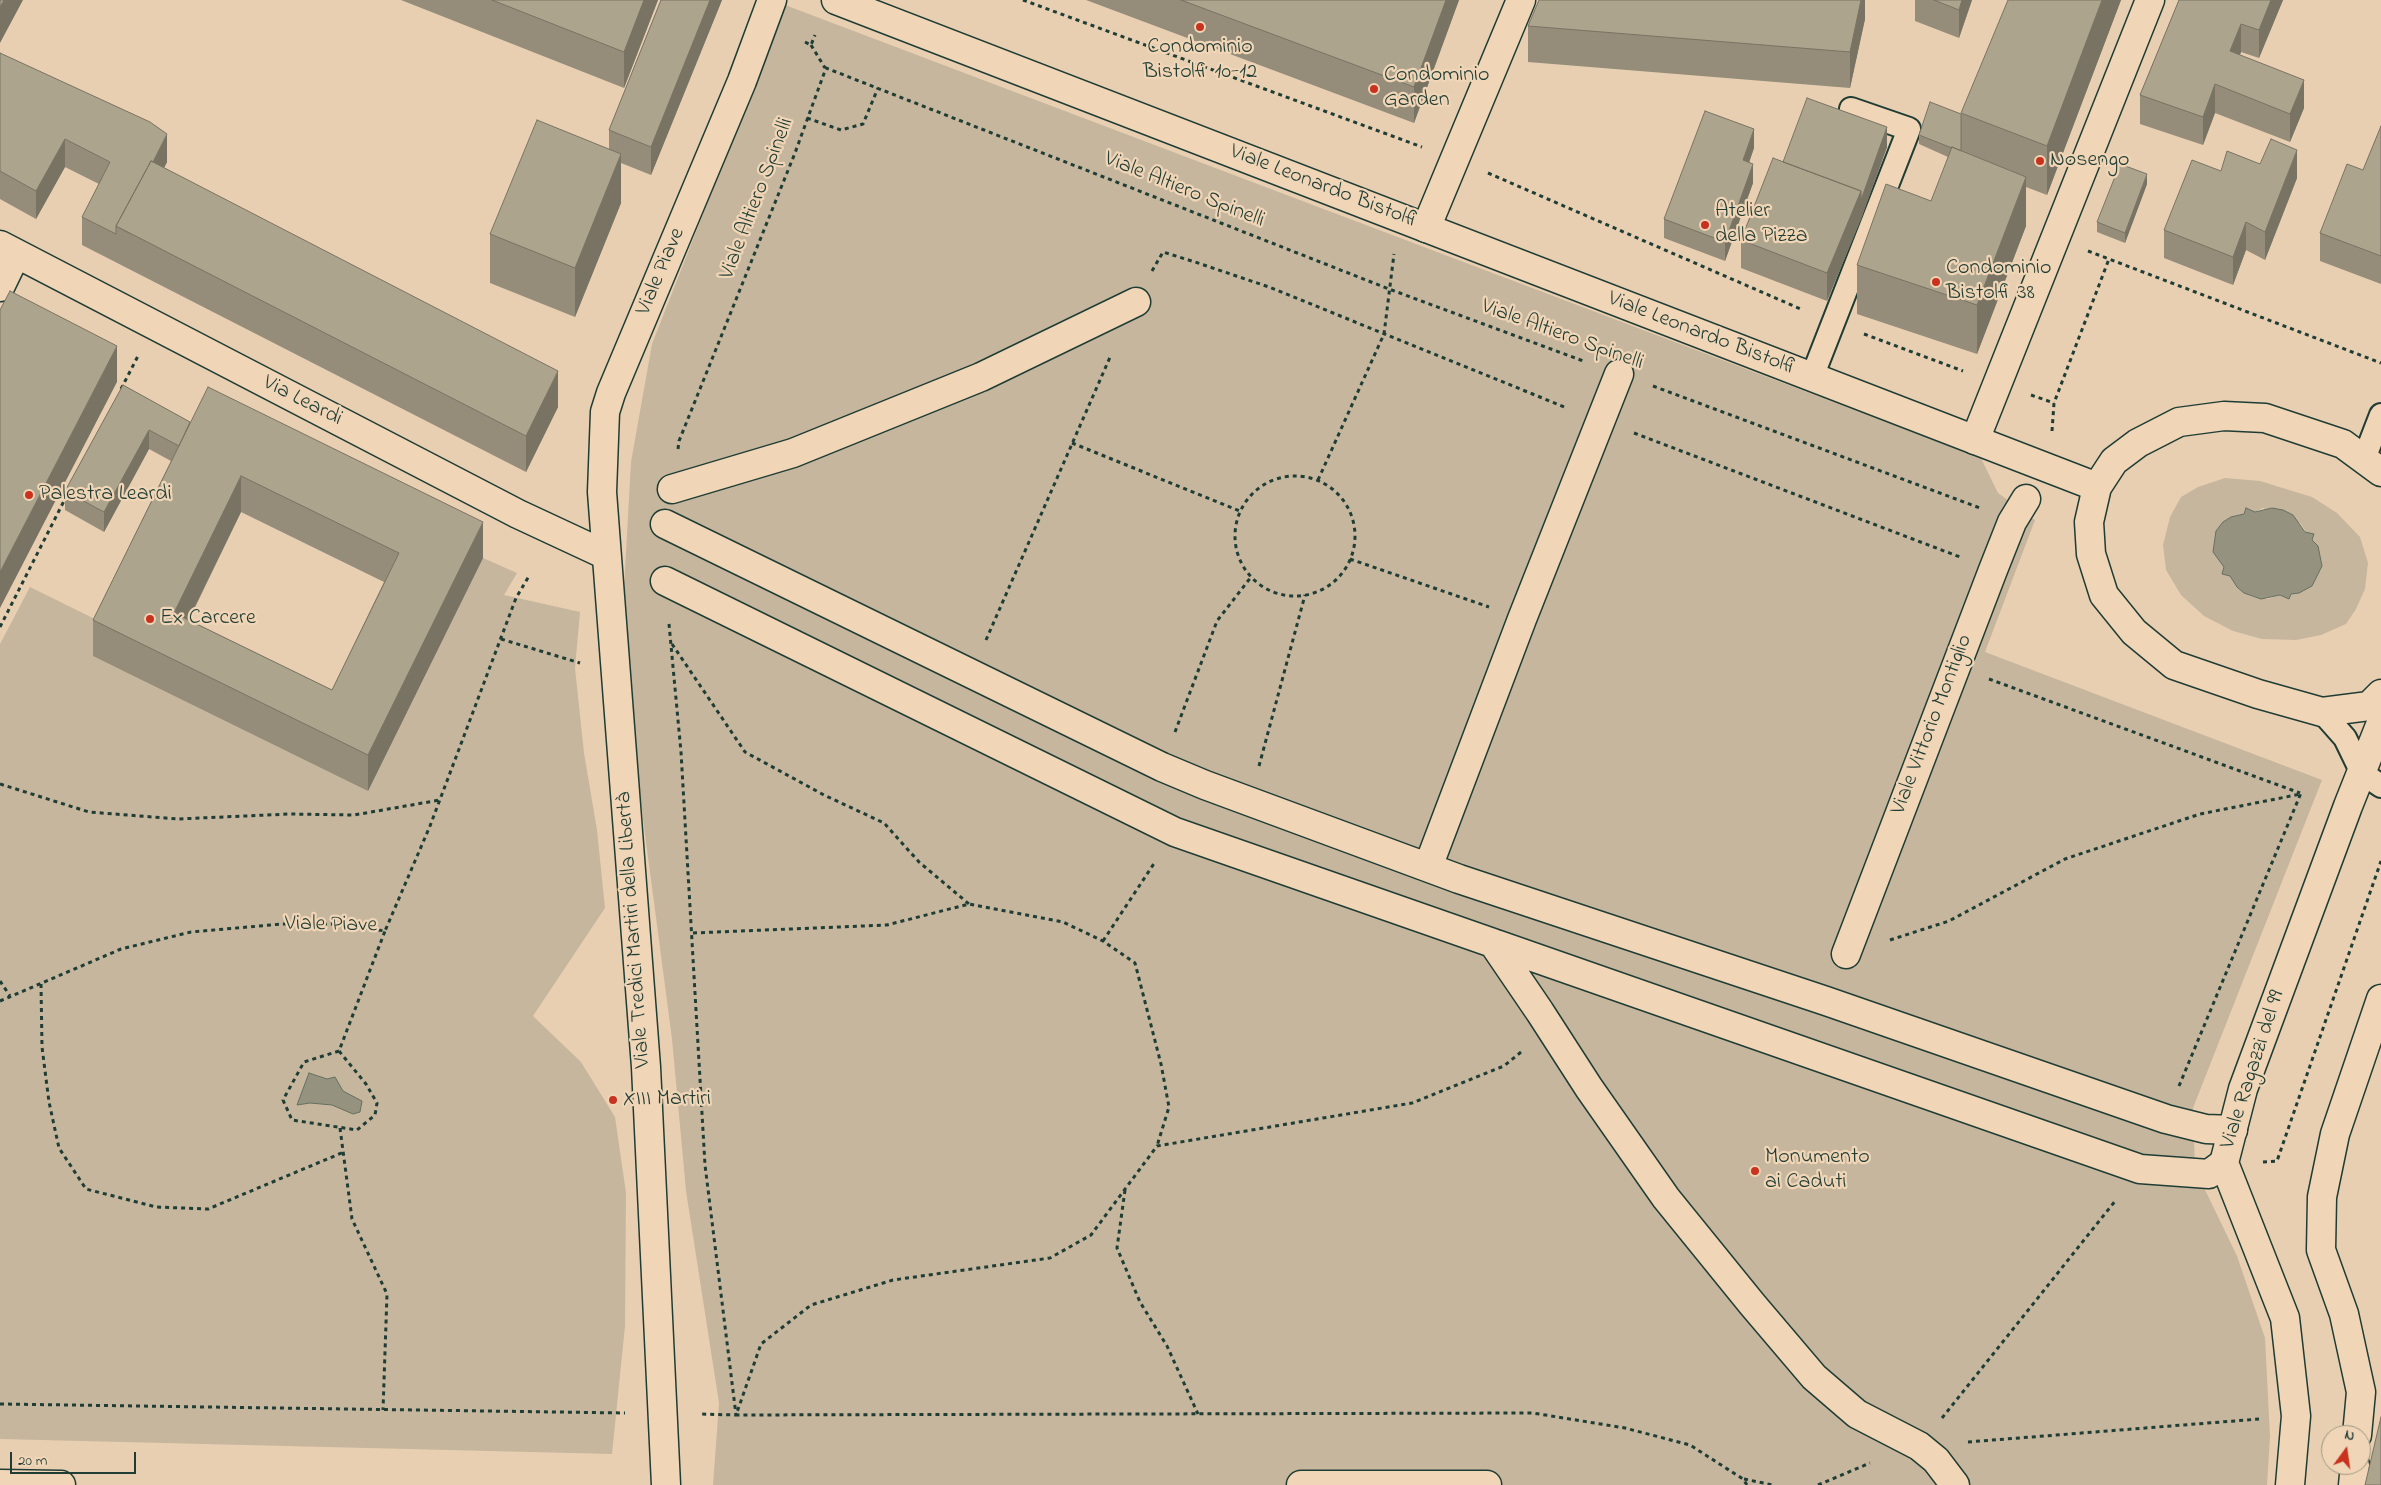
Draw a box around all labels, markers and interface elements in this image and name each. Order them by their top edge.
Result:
marker: Condominio Bistolfi 10-12 [1194,21,1206,33]
place label: Condominio Bistolfi 10-12 [1143,35,1257,86]
place label: Condominio Garden [1384,63,1489,114]
marker: Condominio Garden [1368,83,1380,95]
street label: Viale Altiero Spinelli [715,115,801,283]
street label: Viale Leonardo Bistolfi [1226,140,1422,236]
street label: Viale Altiero Spinelli [1100,147,1268,235]
place label: Nosengo [2050,148,2130,174]
marker: Nosengo [2034,155,2046,167]
place label: Atelier della Pizza [1715,199,1808,250]
marker: Atelier della Pizza [1699,219,1711,231]
street label: Viale Piave [632,224,692,320]
place label: Condominio Bistolfi 38 [1946,256,2051,308]
marker: Condominio Bistolfi 38 [1930,276,1942,288]
street label: Viale Leonardo Bistolfi [1604,287,1800,383]
street label: Viale Altiero Spinelli [1477,294,1647,378]
street label: Via Leardi [258,371,346,433]
place label: Palestra Leardi [39,482,172,508]
marker: Palestra Leardi [23,489,35,501]
place label: Ex Carcere [160,606,256,632]
marker: Ex Carcere [144,613,156,625]
street label: Viale Vittorio Montiglio [1886,631,1980,819]
street label: Viale Tredici Martiri della Libertà [612,791,658,1069]
street label: Viale Piave [284,912,378,940]
street label: Viale Ragazzi del 99 [2216,988,2292,1152]
place label: XIII Martiri [623,1087,711,1113]
marker: XIII Martiri [607,1094,619,1106]
place label: Monumento ai Caduti [1765,1145,1870,1196]
marker: Monumento ai Caduti [1749,1165,1761,1177]
north arrow [2321,1425,2371,1475]
text: N [2342,1425,2357,1447]
scale bar [12,1442,139,1474]
text: 20 m [18,1450,47,1472]

